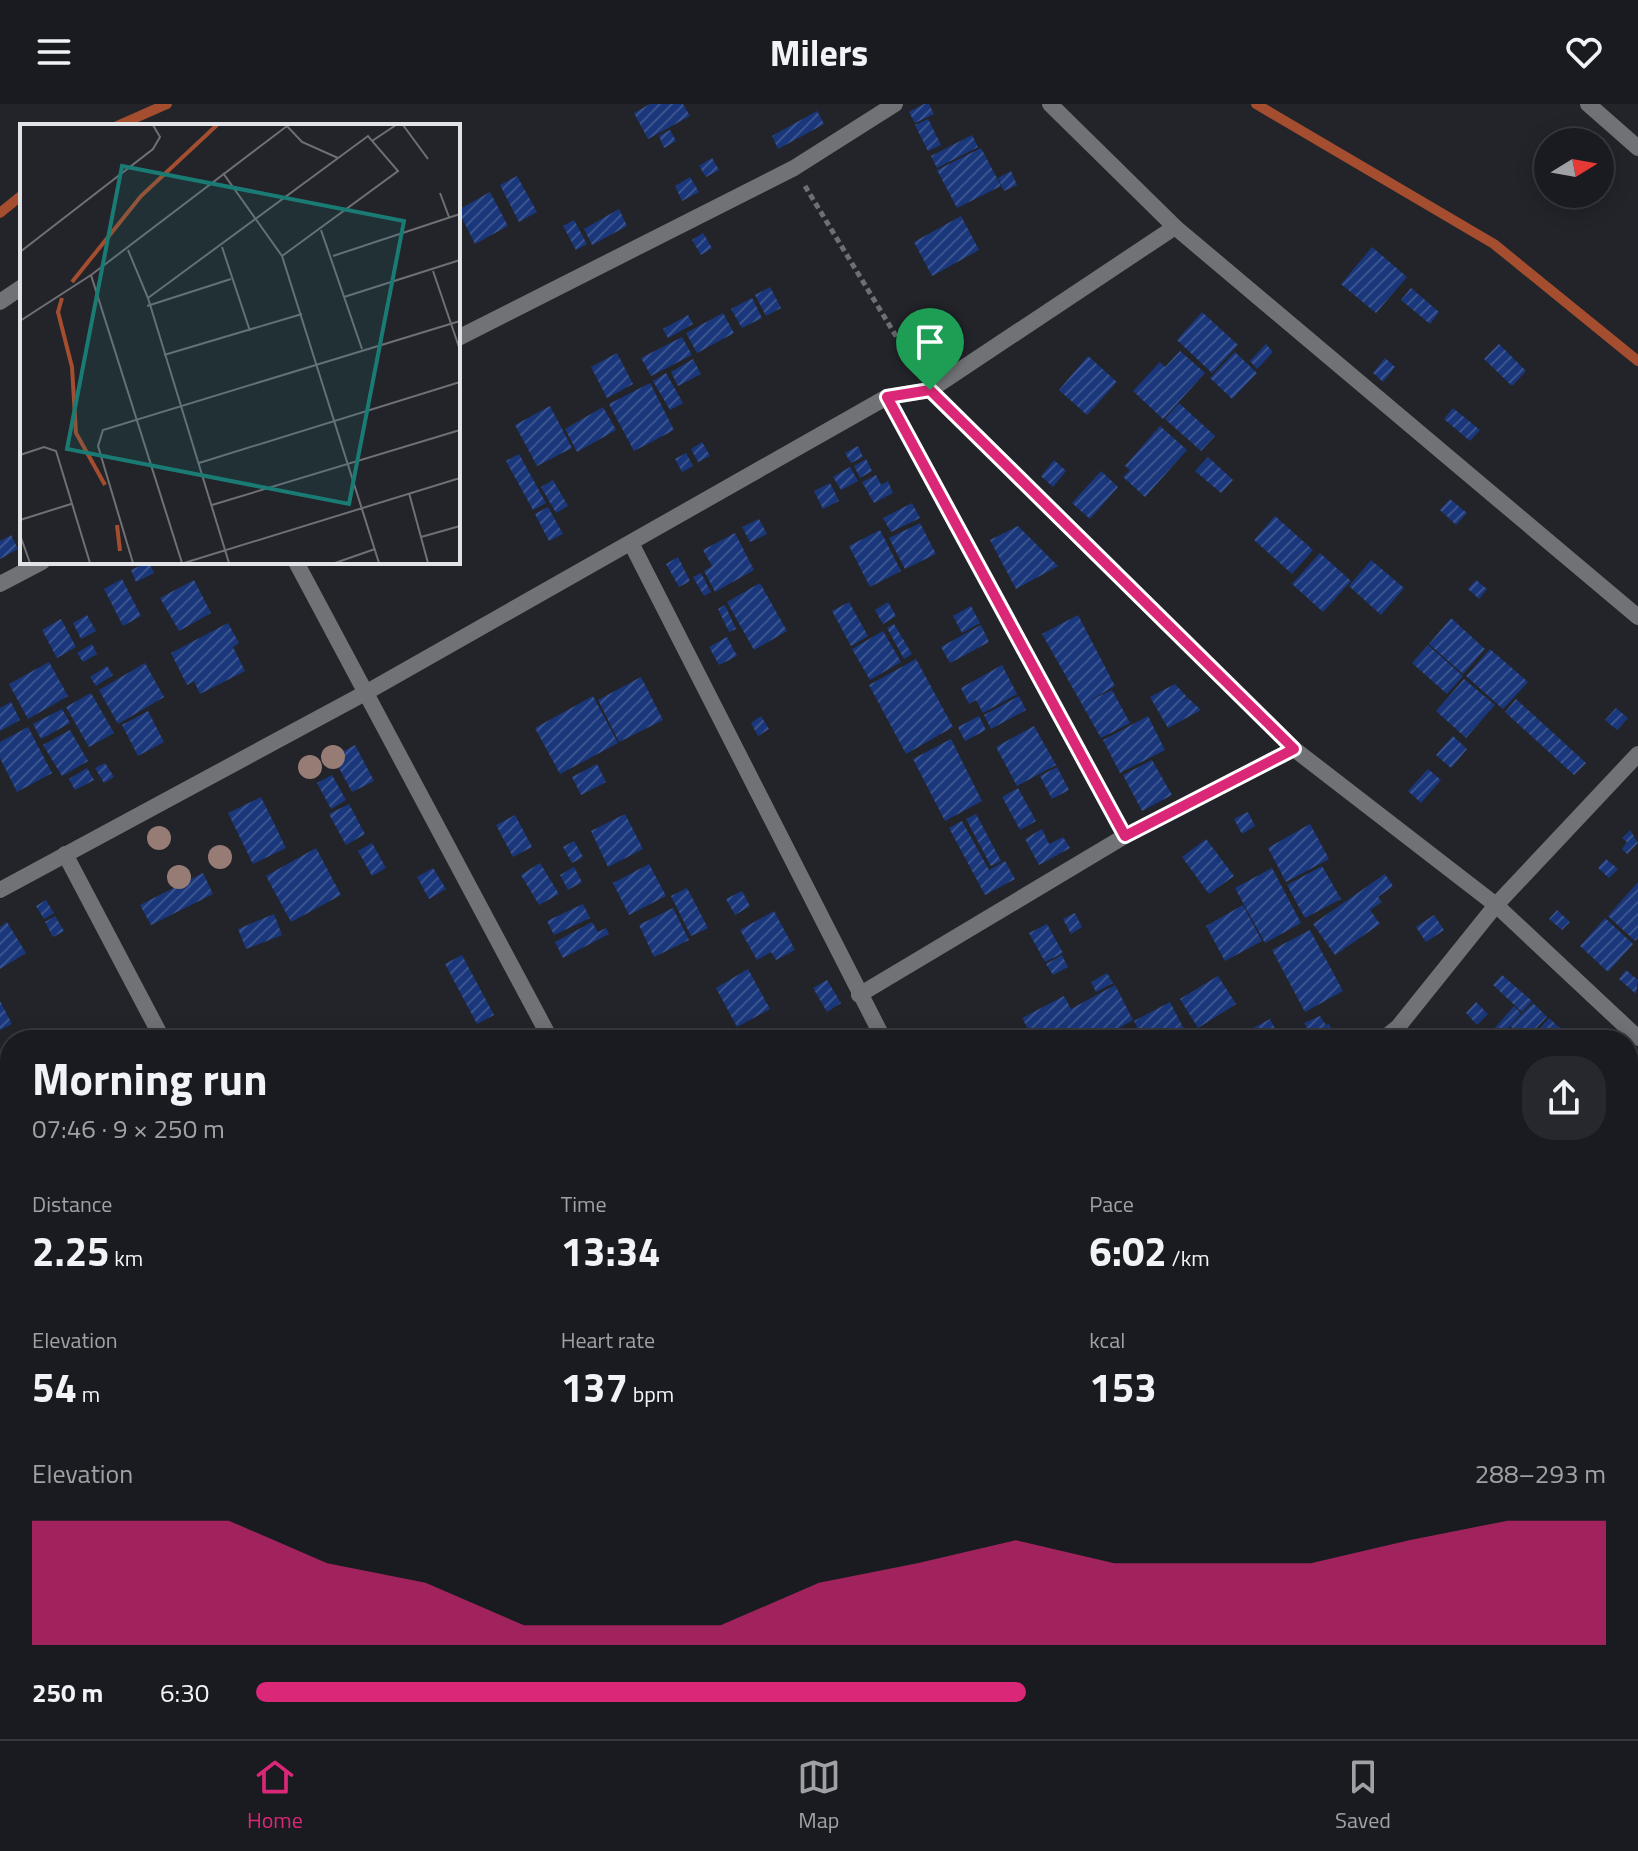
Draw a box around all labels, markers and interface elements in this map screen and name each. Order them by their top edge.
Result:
text: Milers [770,25,868,80]
icon: menu [32,30,76,74]
icon: heart [1562,30,1606,74]
inset map [20,124,460,564]
north arrow [1534,128,1614,208]
map controls [1534,128,1614,208]
pin [896,308,964,390]
icon: arrive [908,320,952,364]
text: Morning run [32,1045,268,1112]
button: share [1522,1056,1606,1140]
text: 07:46 · 9 × 250 m [32,1109,225,1148]
text: Distance [32,1187,112,1221]
text: Time [561,1187,607,1221]
text: Pace [1089,1187,1134,1221]
text: 2.25 [32,1221,109,1282]
text: 13:34 [561,1221,661,1282]
text: 6:02 [1089,1221,1167,1282]
text: km [109,1241,143,1275]
text: /km [1167,1241,1210,1275]
text: Elevation [32,1323,118,1357]
text: Heart rate [561,1323,655,1357]
text: kcal [1089,1323,1125,1357]
text: 54 [32,1357,77,1418]
text: 137 [561,1357,628,1418]
text: 153 [1089,1357,1157,1418]
text: m [77,1377,100,1411]
text: bpm [628,1377,674,1411]
text: Elevation [32,1454,133,1493]
text: 288–293 m [1475,1454,1606,1493]
text: 250 m [32,1673,103,1712]
text: 6:30 [160,1673,209,1712]
tab: Home [247,1755,303,1837]
tab: Map [797,1755,841,1837]
tab: Saved [1335,1755,1391,1837]

